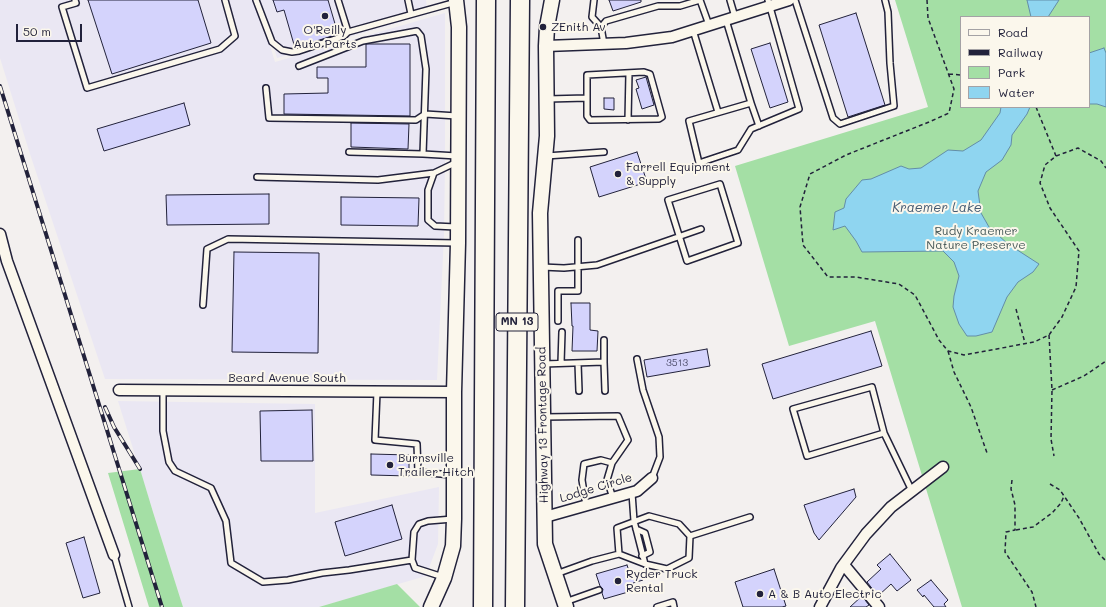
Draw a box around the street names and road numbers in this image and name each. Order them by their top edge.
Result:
road number: MN 13 [496,313,538,331]
street label: Highway 13 Frontage Road [534,347,552,503]
street label: Beard Avenue South [228,371,346,385]
street label: Lodge Circle [558,470,634,506]

